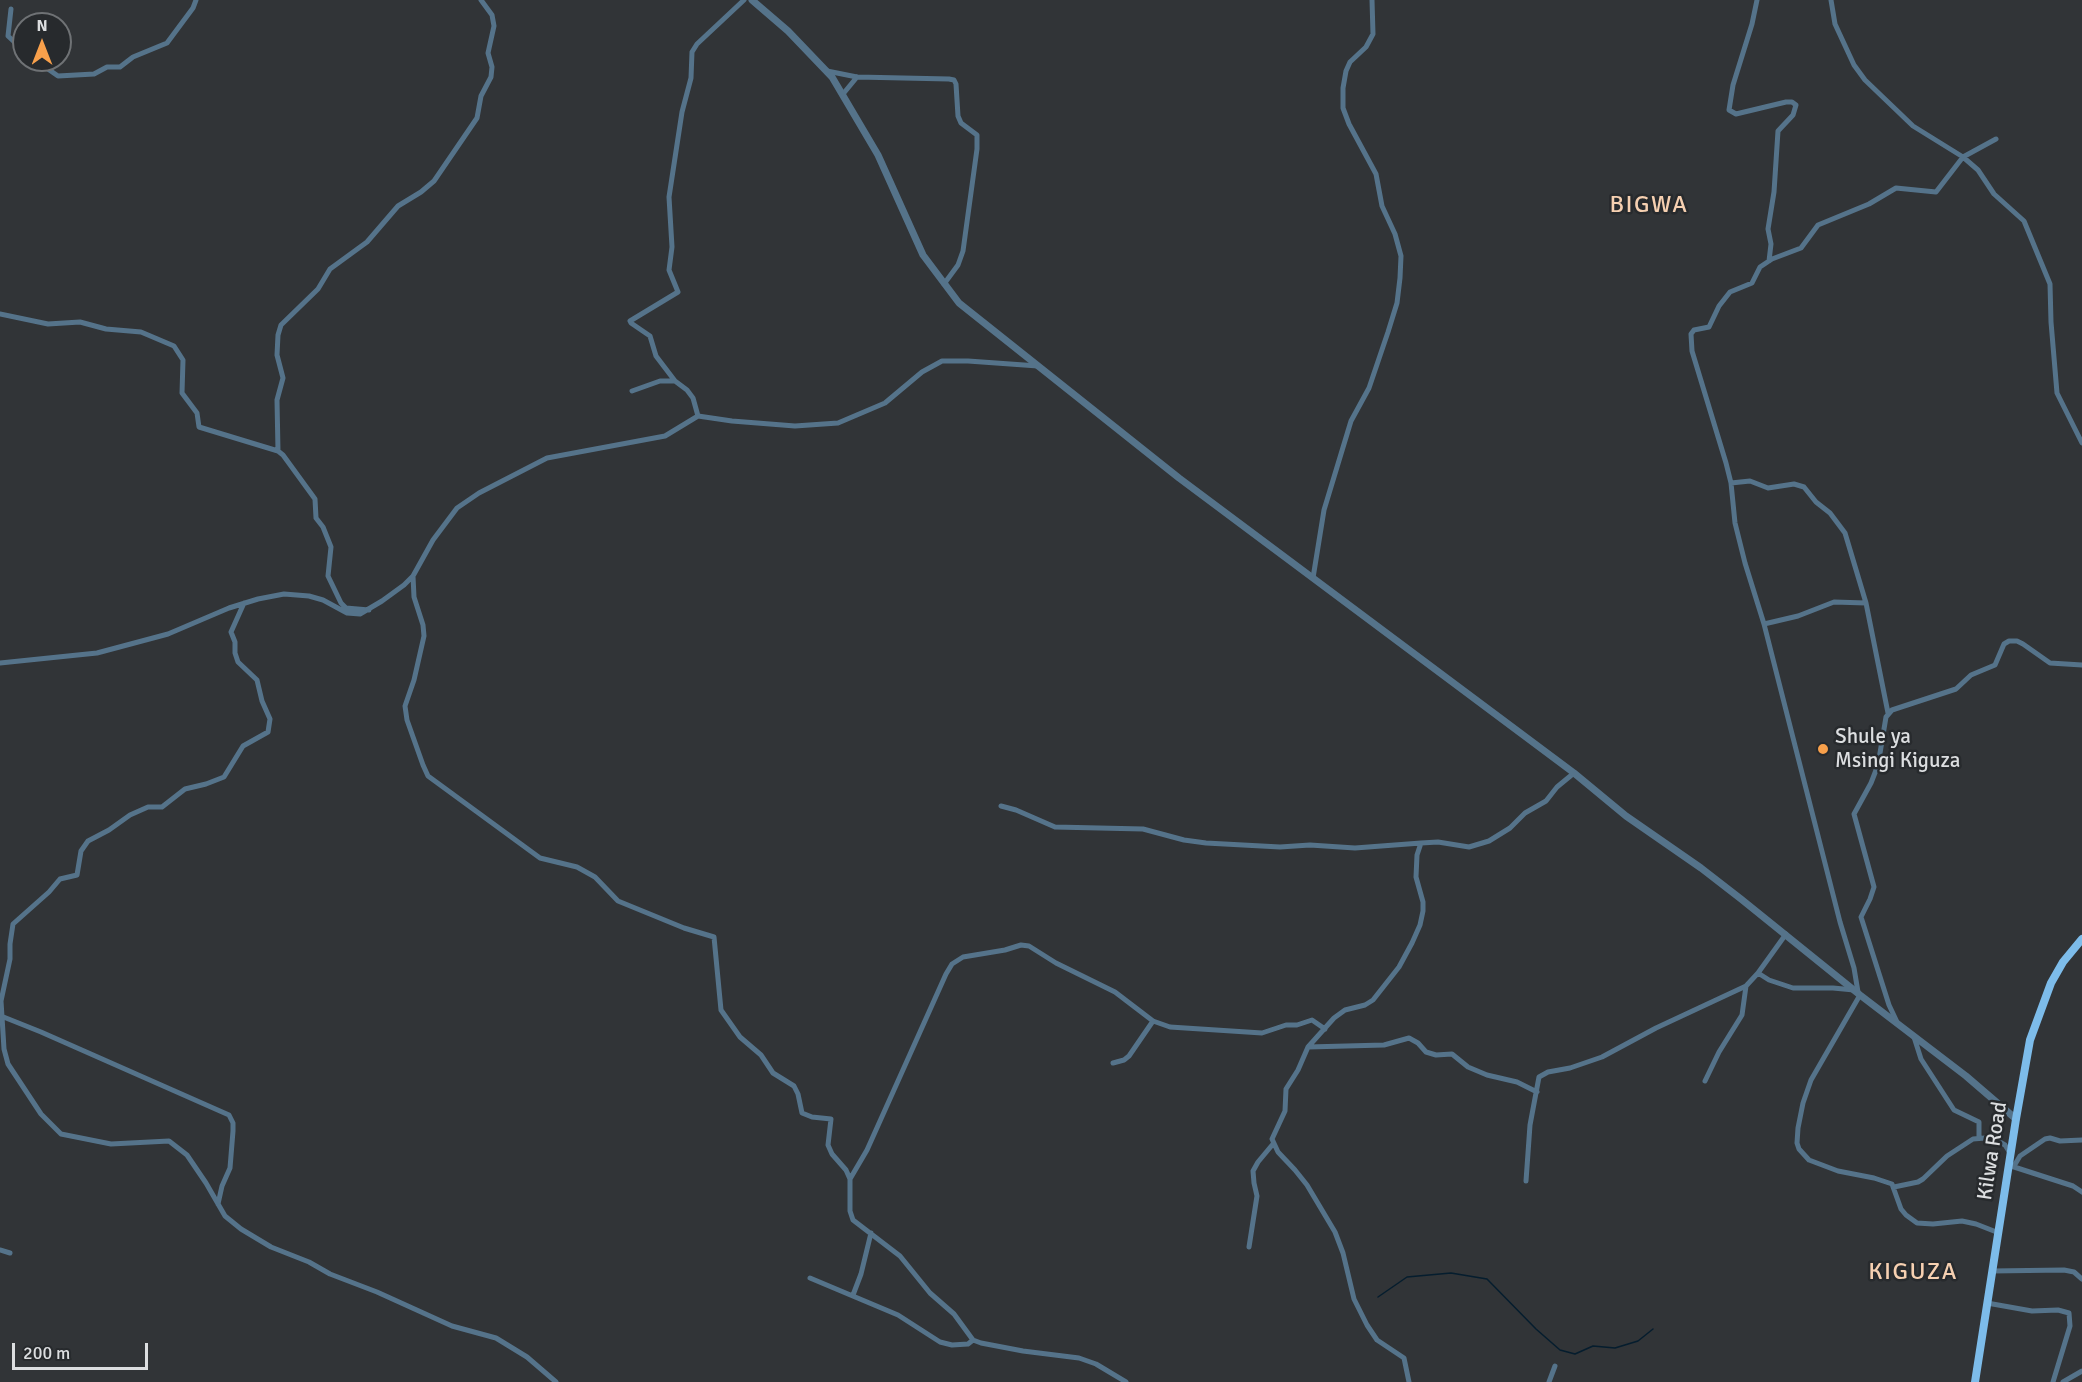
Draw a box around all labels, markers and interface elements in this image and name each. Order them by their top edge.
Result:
north arrow [12,12,72,72]
text: N [36,16,48,36]
district label: BIGWA [1610,192,1688,220]
place label: Shule ya Msingi Kiguza [1835,724,1960,774]
marker: Shule ya Msingi Kiguza [1816,742,1830,756]
street label: Kilwa Road [1973,1100,2013,1202]
district label: KIGUZA [1868,1259,1958,1287]
scale bar [15,1331,152,1369]
text: 200 m [23,1342,70,1364]

